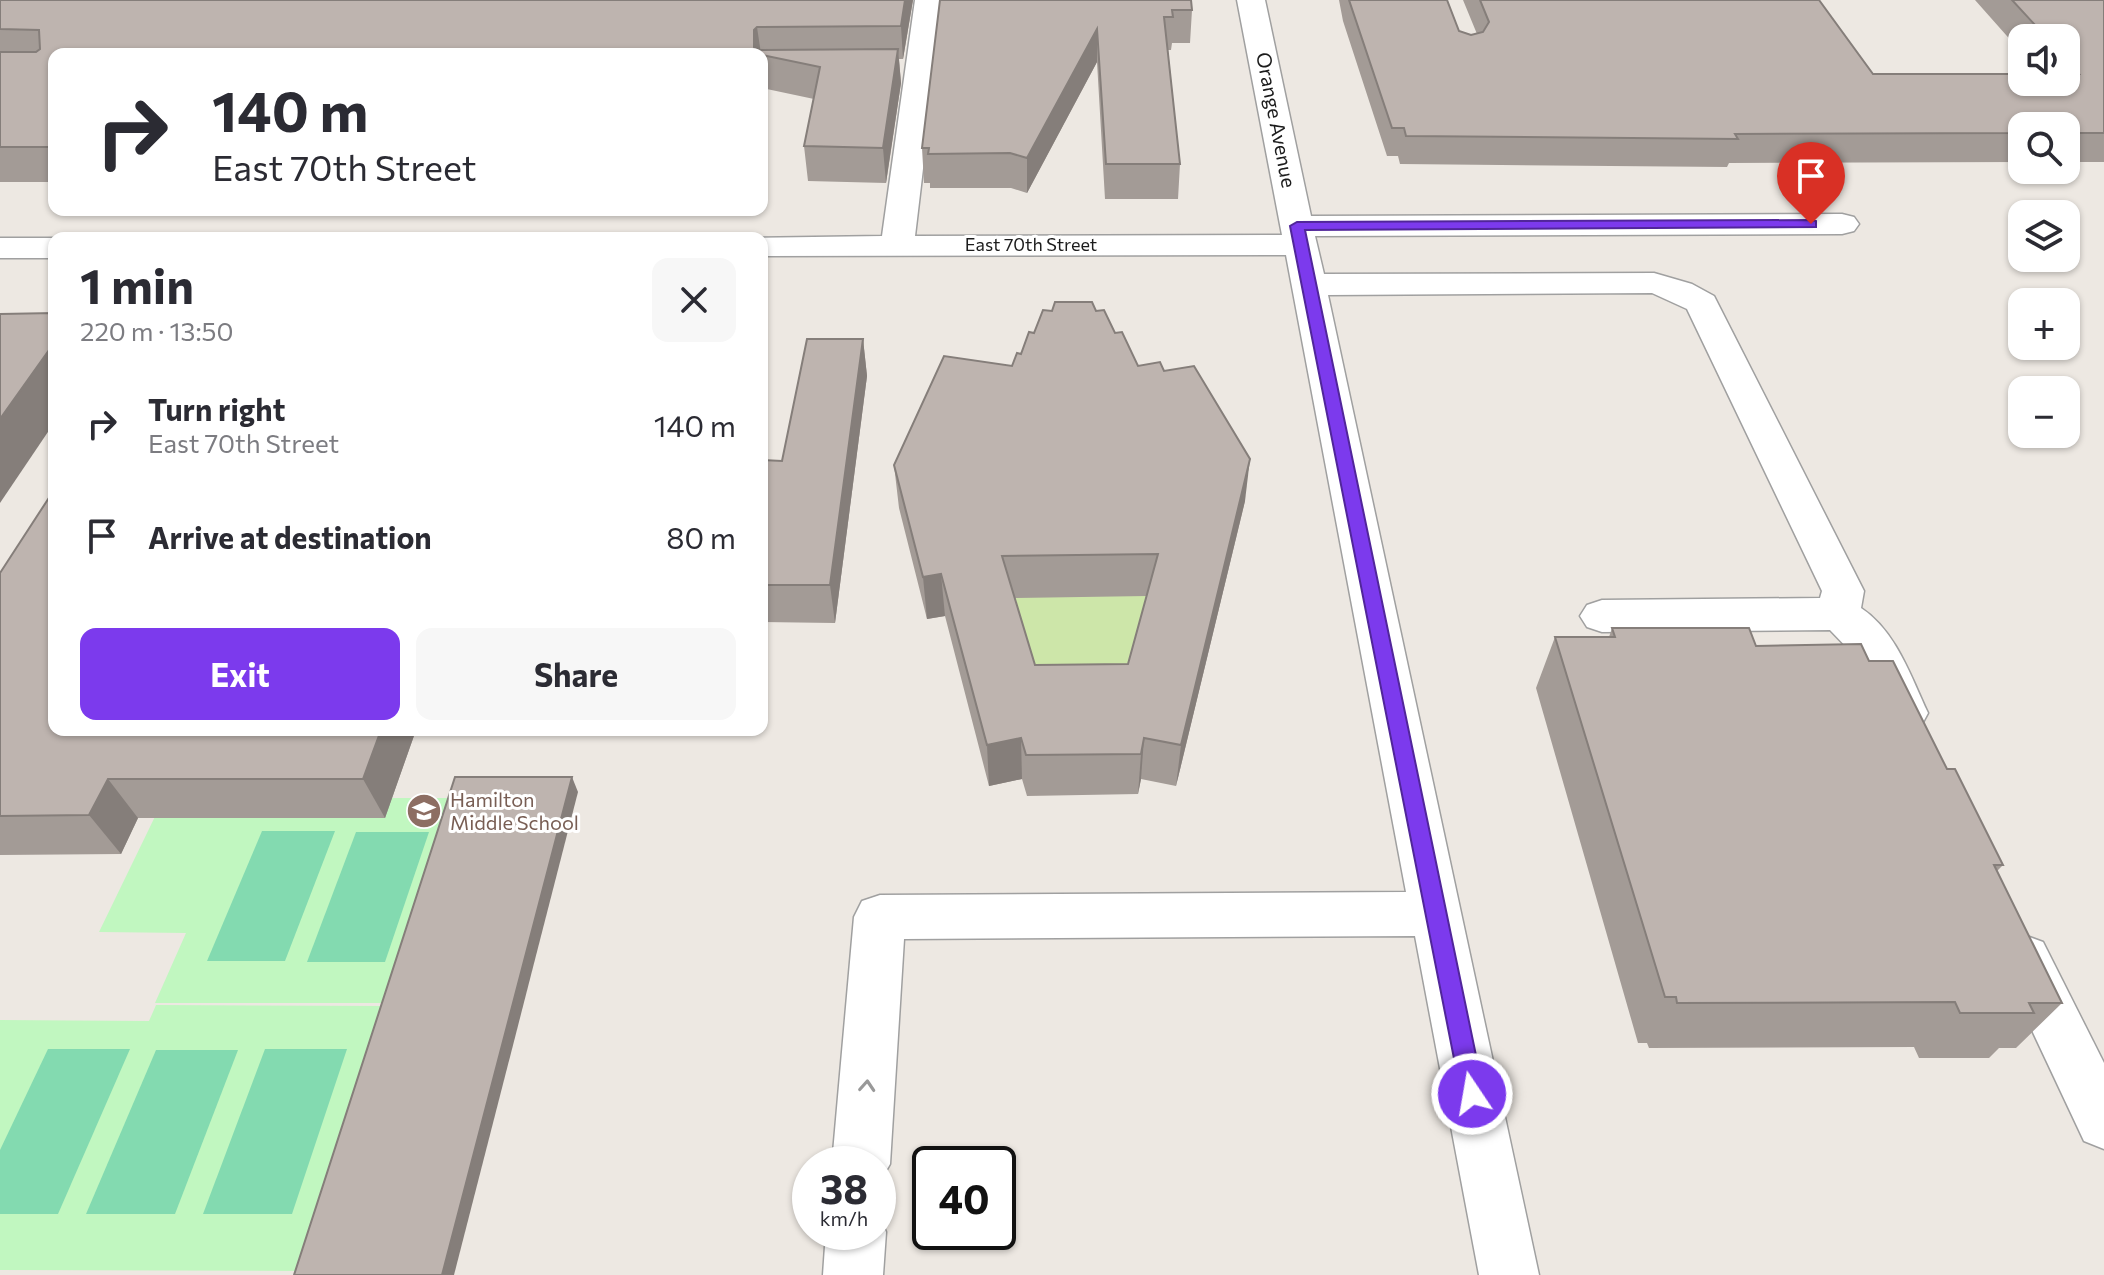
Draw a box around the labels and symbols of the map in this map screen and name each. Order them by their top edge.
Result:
street label: Orange Avenue [1252,50,1302,190]
pin [1777,142,1845,224]
street label: East 70th Street [965,233,1097,255]
place label: Hamilton Middle School [450,787,579,834]
school or university icon: Hamilton Middle School [405,792,443,830]
position arrow [1430,1052,1514,1136]
one-way arrow [858,1079,875,1092]
speed limit sign: 40 [912,1146,1016,1250]

